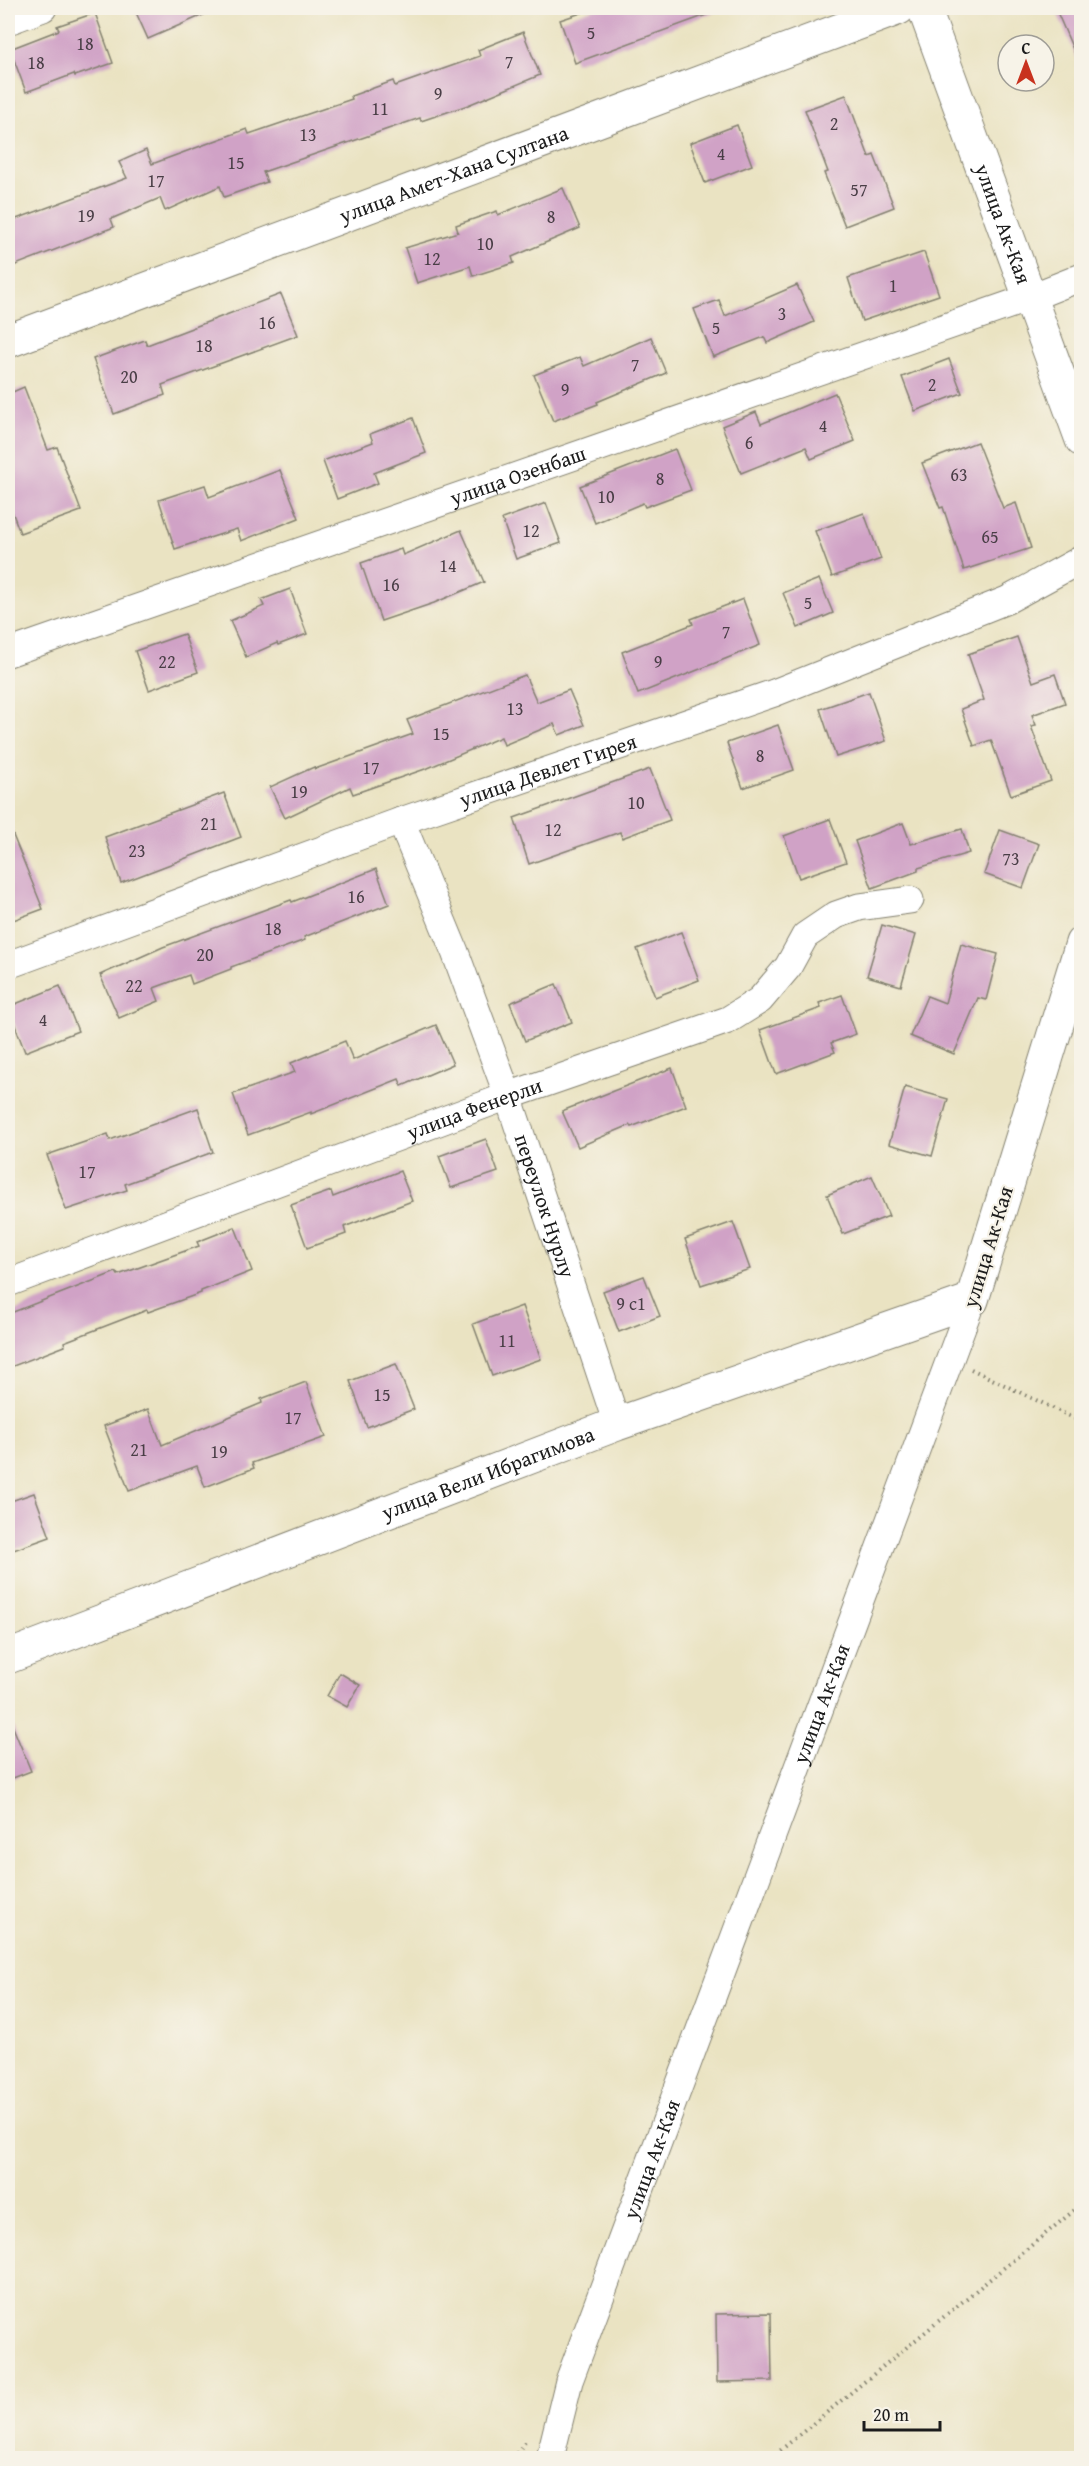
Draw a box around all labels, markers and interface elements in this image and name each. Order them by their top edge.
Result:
house number: 5 [587,19,595,46]
house number: 18 [76,30,94,57]
north arrow [996,33,1056,93]
text: С [1021,36,1031,60]
house number: 7 [505,48,513,75]
house number: 18 [27,49,45,76]
house number: 9 [434,80,442,107]
house number: 11 [371,95,389,122]
house number: 2 [830,110,838,137]
street label: улица Амет-Хана Султана [334,117,573,231]
house number: 13 [299,121,317,148]
house number: 4 [717,140,725,167]
house number: 15 [227,149,245,176]
street label: улица Ак-Кая [967,158,1040,289]
house number: 17 [147,167,165,194]
house number: 57 [850,176,868,203]
house number: 19 [77,202,95,229]
house number: 8 [547,203,555,230]
house number: 10 [476,230,494,257]
house number: 12 [423,245,441,272]
house number: 1 [889,272,897,299]
house number: 3 [778,300,786,327]
house number: 16 [258,309,276,336]
house number: 5 [712,314,720,341]
house number: 18 [195,332,213,359]
house number: 7 [631,351,639,378]
house number: 20 [120,363,138,390]
house number: 2 [928,371,936,398]
house number: 9 [561,376,569,403]
house number: 4 [819,412,827,439]
house number: 6 [745,429,753,456]
street label: улица Озенбаш [445,437,590,513]
house number: 63 [950,461,968,488]
house number: 8 [656,465,664,492]
house number: 10 [597,483,615,510]
house number: 12 [522,517,540,544]
house number: 65 [981,523,999,550]
house number: 14 [439,552,457,579]
house number: 16 [382,571,400,598]
house number: 5 [804,589,812,616]
house number: 7 [722,618,730,645]
house number: 22 [158,648,176,675]
house number: 9 [654,648,662,675]
house number: 13 [506,695,524,722]
house number: 15 [432,720,450,747]
street label: улица Девлет Гирея [454,725,641,815]
house number: 8 [756,742,764,769]
house number: 17 [362,754,380,781]
house number: 19 [290,778,308,805]
house number: 10 [627,789,645,816]
house number: 21 [200,810,218,837]
house number: 12 [544,816,562,843]
house number: 23 [128,837,146,864]
house number: 73 [1002,845,1020,872]
house number: 16 [347,883,365,910]
house number: 18 [264,915,282,942]
house number: 20 [196,941,214,968]
house number: 22 [125,972,143,999]
house number: 4 [39,1006,47,1033]
street label: улица Фенерли [401,1069,546,1148]
street label: переулок Нурлу [507,1130,583,1282]
house number: 17 [78,1158,96,1185]
street label: улица Ак-Кая [954,1182,1021,1312]
house number: 9 с1 [616,1290,646,1317]
house number: 11 [498,1327,516,1354]
house number: 15 [373,1381,391,1408]
house number: 17 [284,1404,302,1431]
street label: улица Вели Ибрагимова [376,1418,599,1528]
house number: 21 [130,1436,148,1463]
house number: 19 [210,1438,228,1465]
street label: улица Ак-Кая [784,1639,858,1769]
street label: улица Ак-Кая [614,2094,688,2224]
scale bar [864,2394,940,2432]
text: 20 m [873,2401,909,2428]

